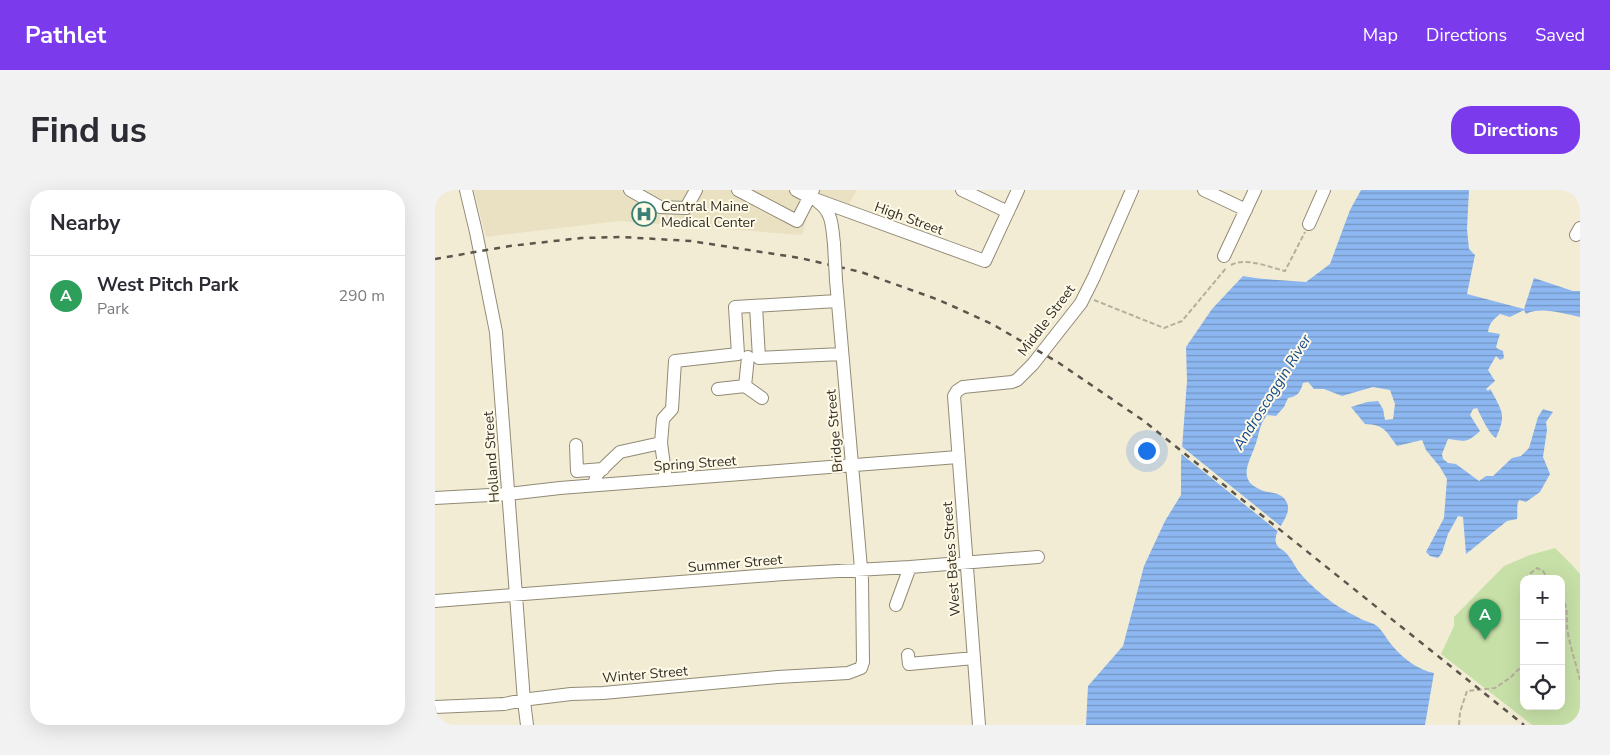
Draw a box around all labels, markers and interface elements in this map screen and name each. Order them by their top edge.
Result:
text: Pathlet [25,19,106,51]
text: Map [1363,23,1398,47]
text: Directions [1426,23,1507,47]
text: Saved [1535,23,1585,47]
button: Directions [1451,106,1580,154]
text: Find us [30,107,147,154]
place label: Central Maine Medical Center [661,197,755,232]
street label: High Street [872,197,946,240]
hospital icon: Central Maine Medical Center [631,201,657,227]
text: Nearby [50,209,120,237]
text: West Pitch Park [97,272,238,298]
street label: Middle Street [1013,281,1080,360]
text: A [60,285,72,307]
text: 290 m [338,285,385,307]
text: Park [97,298,129,320]
water label: Androscoggin River [1228,330,1316,454]
street label: Bridge Street [821,389,848,473]
street label: Holland Street [479,410,504,504]
your location [1134,438,1160,464]
street label: Spring Street [653,451,737,476]
street label: West Bates Street [938,501,965,617]
street label: Summer Street [687,550,783,577]
map controls [1520,575,1565,710]
button: + [1520,575,1565,620]
pin: A [1469,599,1501,640]
button: − [1520,620,1565,665]
street label: Winter Street [602,661,689,688]
button: locate [1520,665,1565,710]

